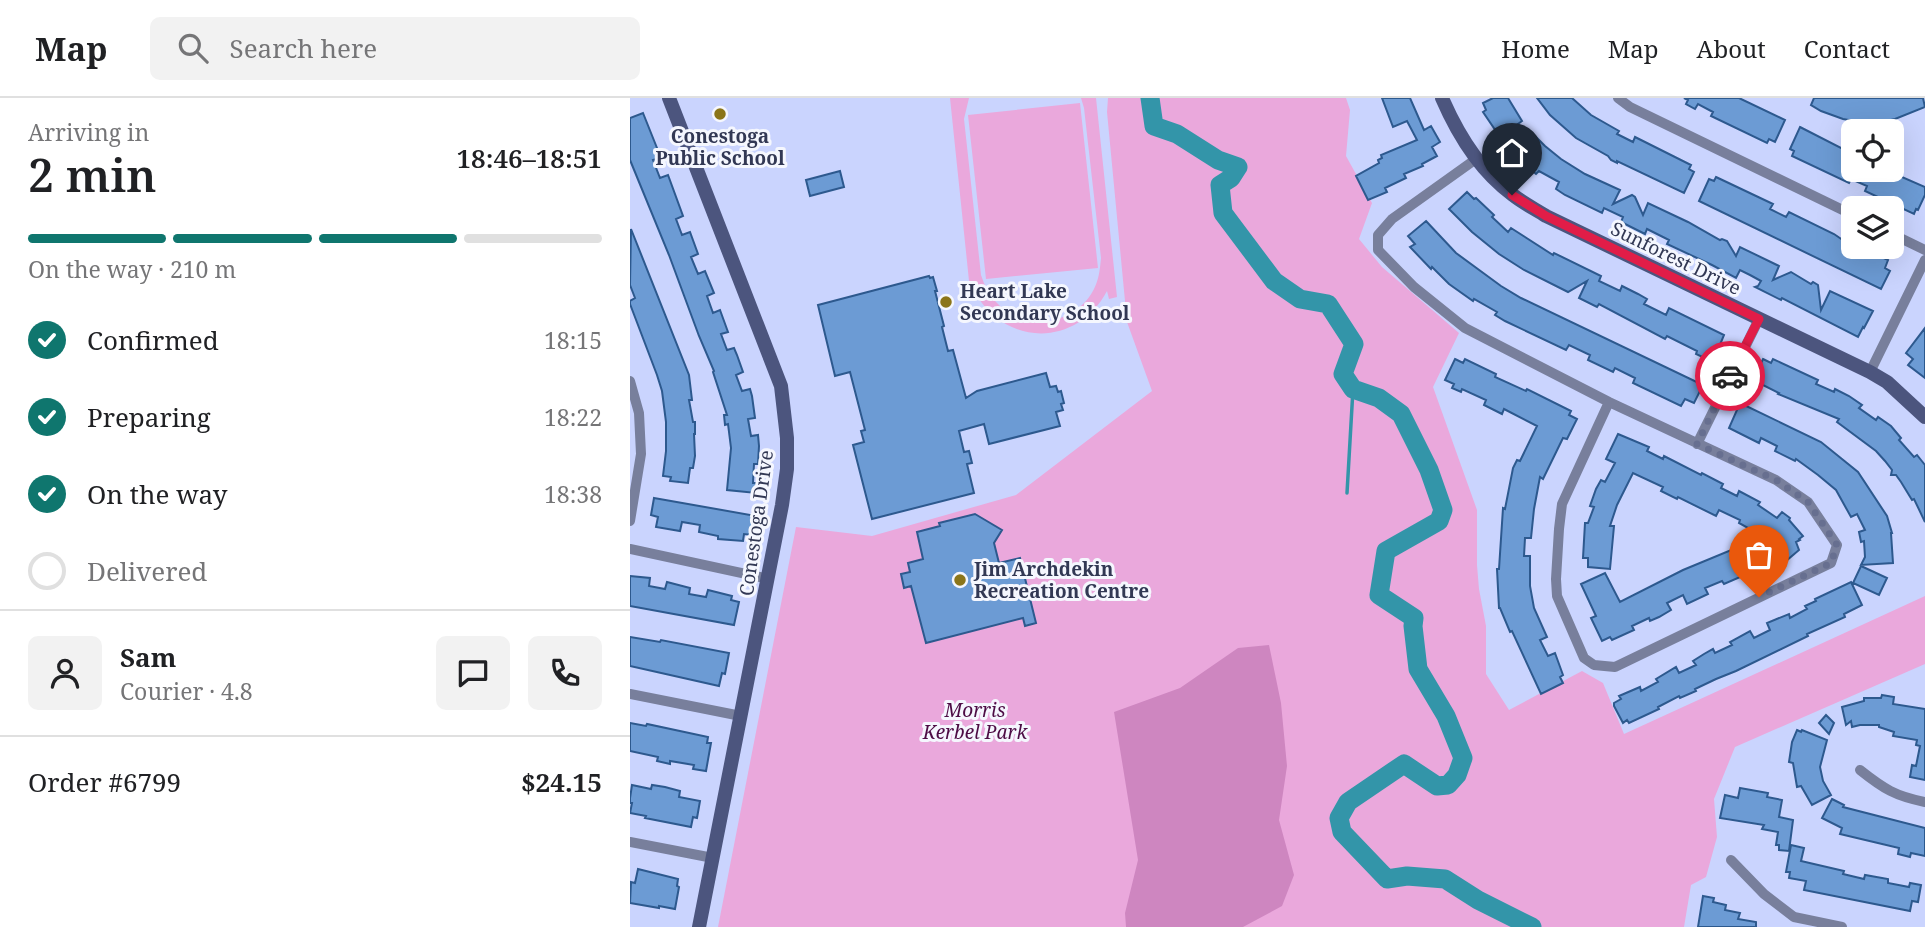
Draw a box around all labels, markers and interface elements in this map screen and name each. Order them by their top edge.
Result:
search box [150,17,640,80]
text: Map [35,26,108,71]
icon: search [174,29,212,67]
text: Search here [230,30,377,66]
text: Home [1501,32,1570,65]
text: Map [1608,32,1659,65]
text: About [1697,32,1766,65]
text: Contact [1804,32,1890,65]
marker: Conestoga Public School [712,106,728,122]
text: Arriving in [28,116,149,148]
map controls [1841,119,1904,259]
button: locate [1841,119,1904,182]
place label: Conestoga Public School [655,123,785,171]
pin [1482,123,1542,195]
icon: home [1493,134,1531,172]
text: 18:46–18:51 [456,140,602,176]
text: 2 min [28,143,156,205]
button: layers [1841,196,1904,259]
street label: Sunforest Drive [1607,215,1745,301]
text: On the way · 210 m [28,253,236,285]
place label: Heart Lake Secondary School [960,278,1130,326]
marker: Heart Lake Secondary School [938,294,954,310]
icon: check [28,321,66,359]
text: Confirmed [87,322,219,358]
text: 18:15 [544,324,602,356]
courier [1695,341,1765,411]
icon: car [1711,357,1749,395]
icon: check [28,398,66,436]
text: Preparing [87,399,211,435]
text: 18:22 [544,401,602,433]
street label: Conestoga Drive [733,448,779,598]
icon: check [28,475,66,513]
text: On the way [87,476,227,512]
text: 18:38 [544,478,602,510]
pin [1729,525,1789,597]
icon: bag [1740,536,1778,574]
text: Delivered [87,553,207,589]
place label: Jim Archdekin Recreation Centre [973,556,1149,604]
marker: Jim Archdekin Recreation Centre [952,572,968,588]
button: person [28,636,102,710]
button: chat [436,636,510,710]
button: phone [528,636,602,710]
text: Sam [120,639,176,675]
text: Courier · 4.8 [120,675,253,707]
park label: Morris Kerbel Park [922,697,1028,745]
text: Order #6799 [28,764,181,800]
text: $24.15 [521,764,602,800]

